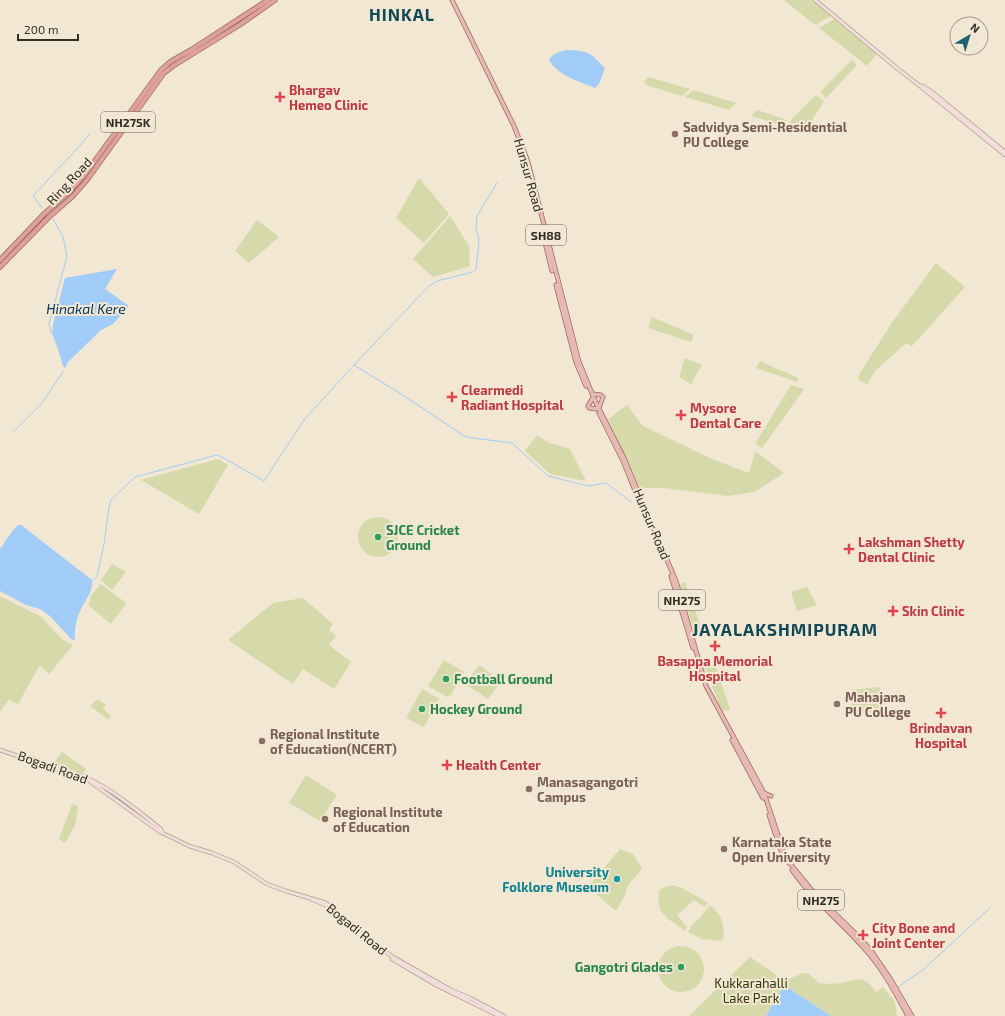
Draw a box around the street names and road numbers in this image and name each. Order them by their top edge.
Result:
road number: NH275K [101,112,155,132]
street label: Hunsur Road [511,137,547,213]
street label: Ring Road [43,154,95,208]
road number: SH88 [526,225,566,245]
street label: Hunsur Road [630,486,674,562]
road number: NH275 [659,590,705,610]
street label: Bogadi Road [16,747,90,787]
road number: NH275 [798,890,844,910]
street label: Bogadi Road [323,900,391,958]

